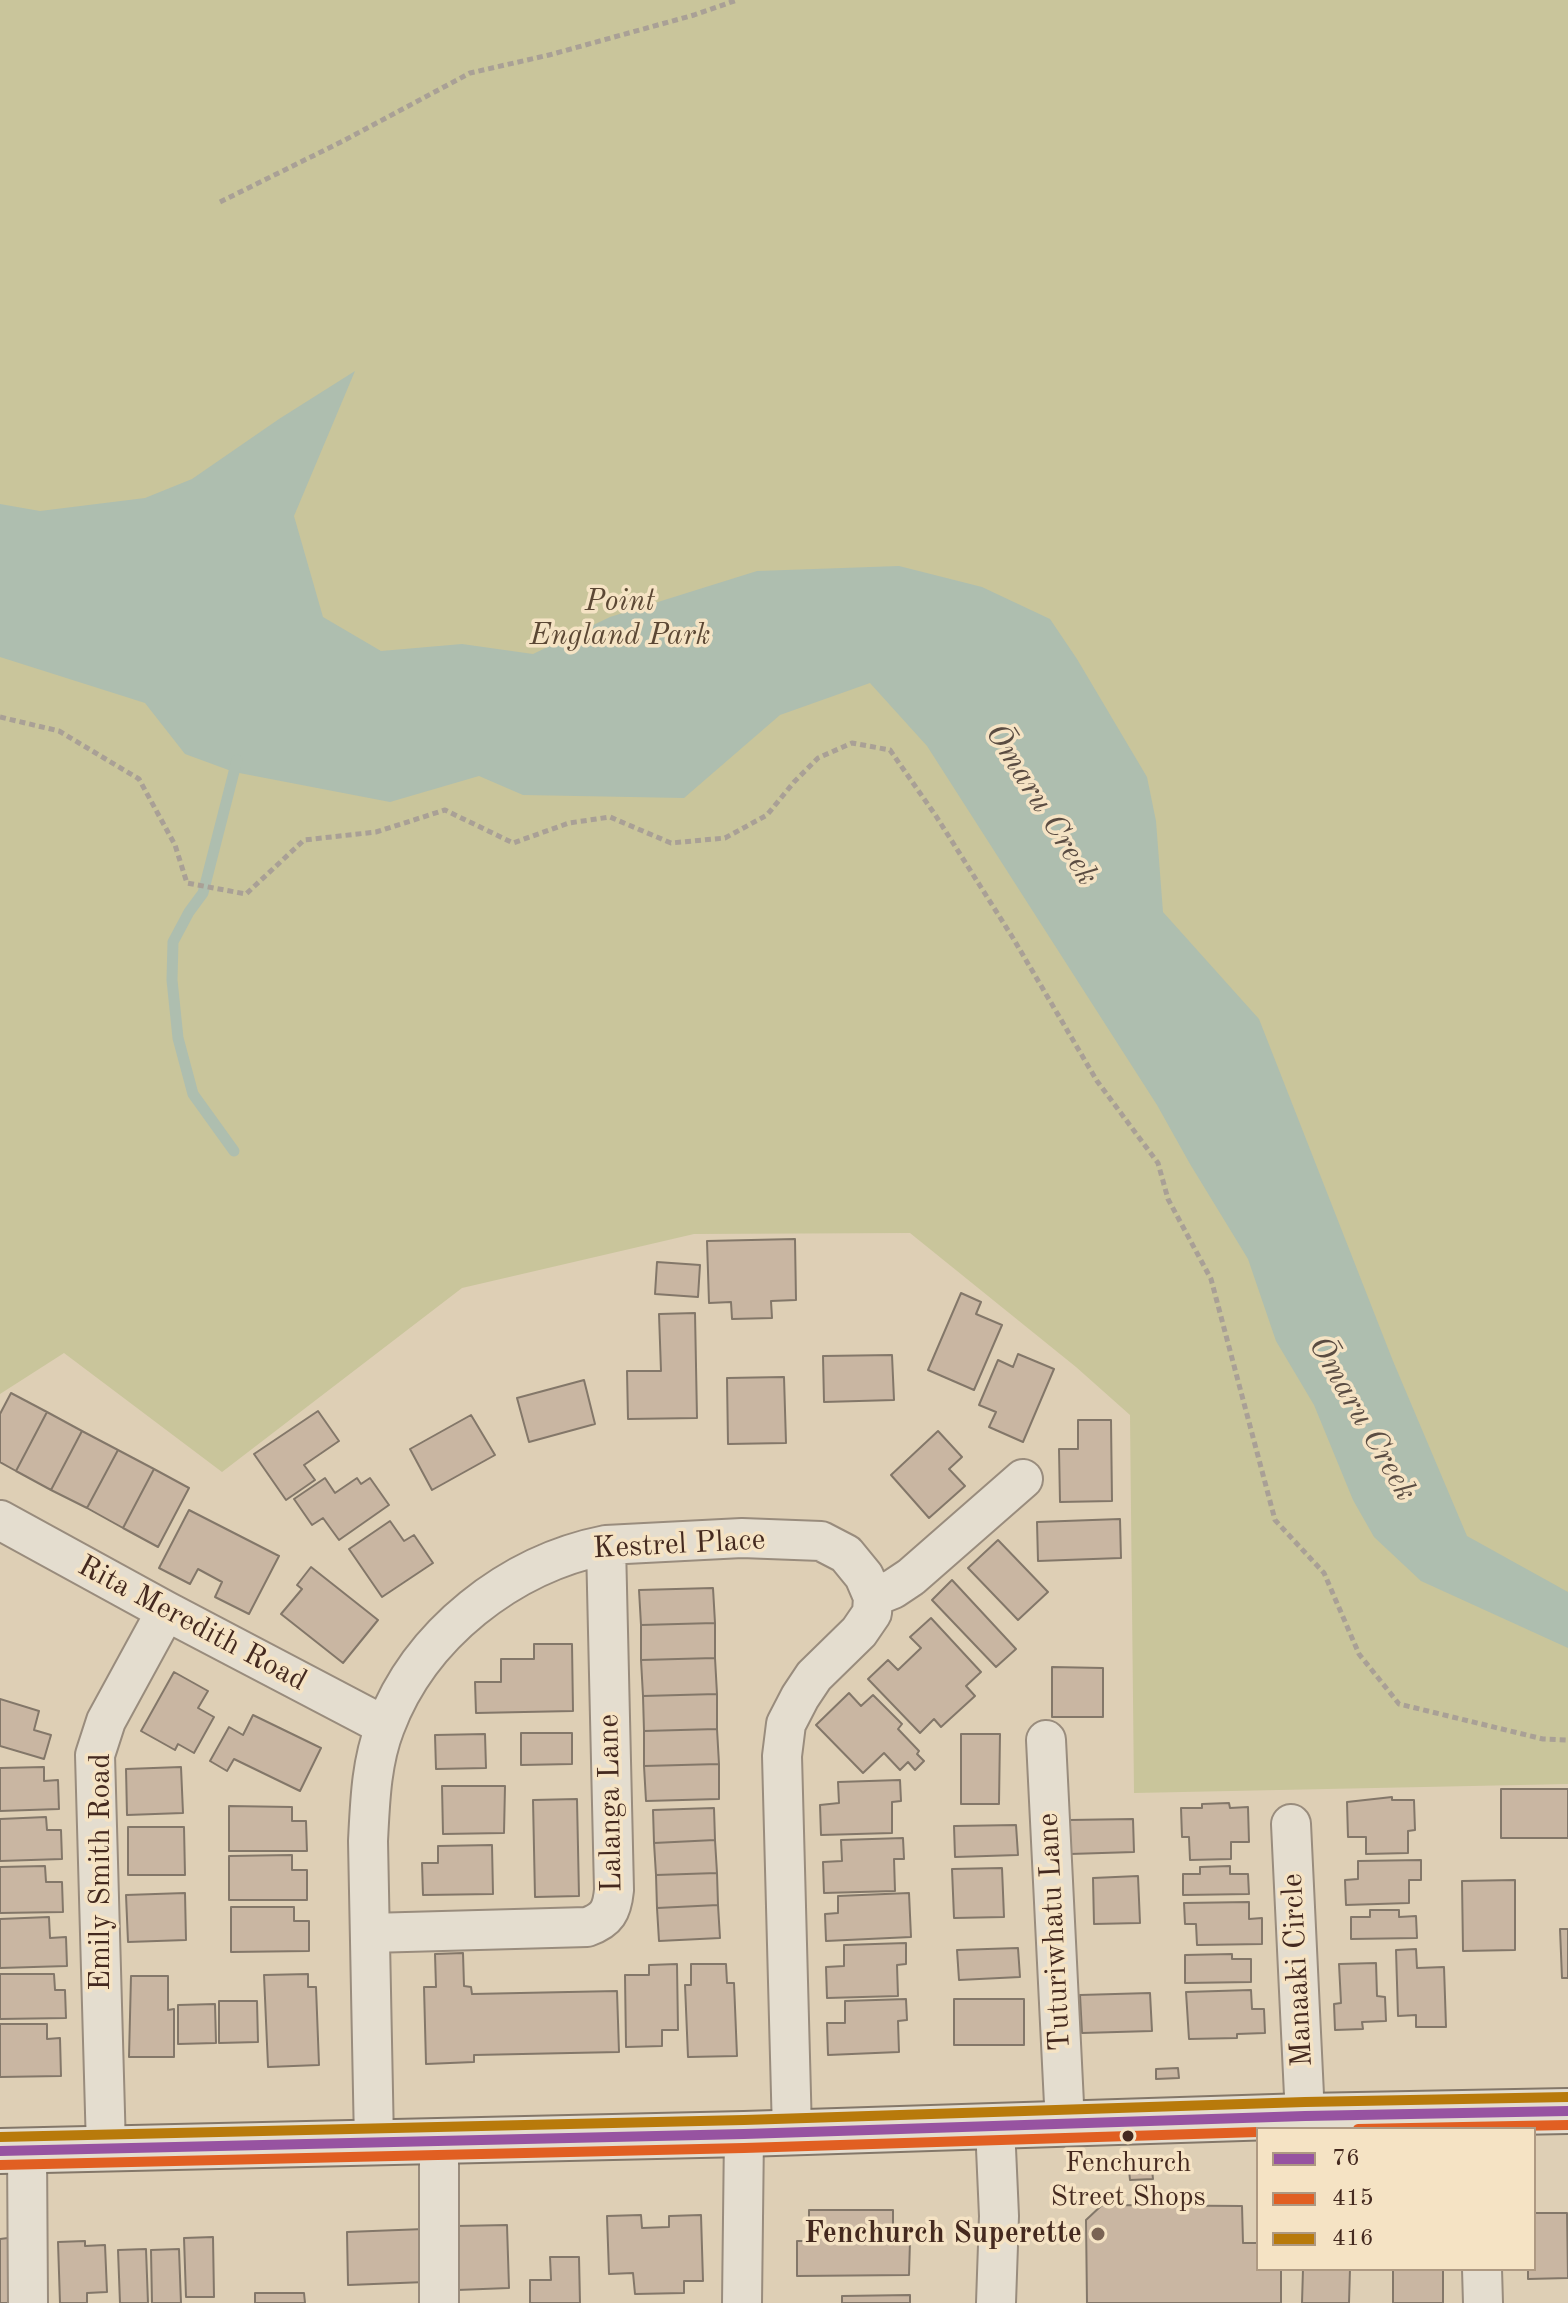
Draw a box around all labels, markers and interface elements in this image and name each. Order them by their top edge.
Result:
park label: Point England Park [530,584,710,654]
water label: Ōmaru Creek [976,717,1106,893]
water label: Ōmaru Creek [1299,1330,1425,1508]
street label: Kestrel Place [592,1523,766,1567]
street label: Rita Meredith Road [71,1548,313,1700]
street label: Lalanga Lane [591,1714,631,1892]
street label: Emily Smith Road [83,1753,119,1991]
street label: Tuturiwhatu Lane [1031,1812,1079,2052]
street label: Manaaki Circle [1275,1873,1321,2067]
legend [1256,2127,1536,2271]
marker: Fenchurch Street Shops [1120,2128,1136,2144]
place label: Fenchurch Street Shops [1050,2147,1206,2213]
text: 76 [1332,2147,1360,2171]
text: 415 [1332,2187,1374,2211]
place label: Fenchurch Superette [804,2216,1082,2252]
marker: Fenchurch Superette [1089,2225,1107,2243]
text: 416 [1332,2227,1374,2251]

